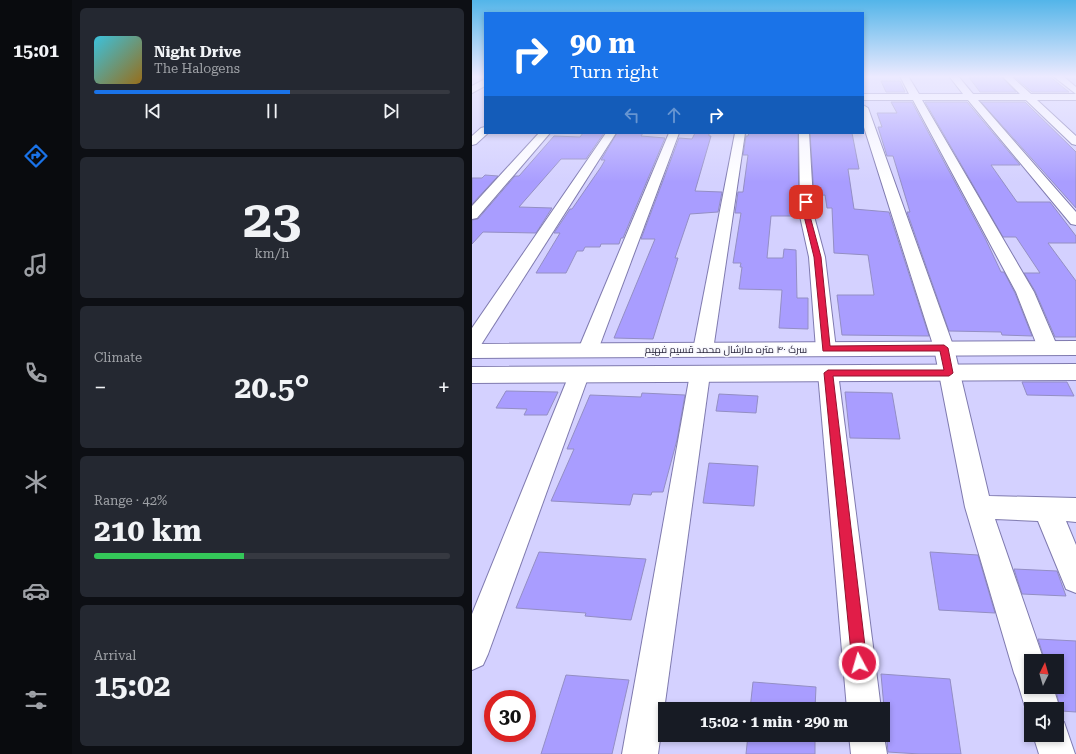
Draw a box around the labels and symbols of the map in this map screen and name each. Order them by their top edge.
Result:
pin [789,185,823,219]
street label: سرک ۴۰ متره مارشال محمد قسیم فهیم [645,344,807,357]
position arrow [838,642,880,684]
north arrow [1024,654,1064,694]
speed limit sign: 30 [484,690,536,742]

